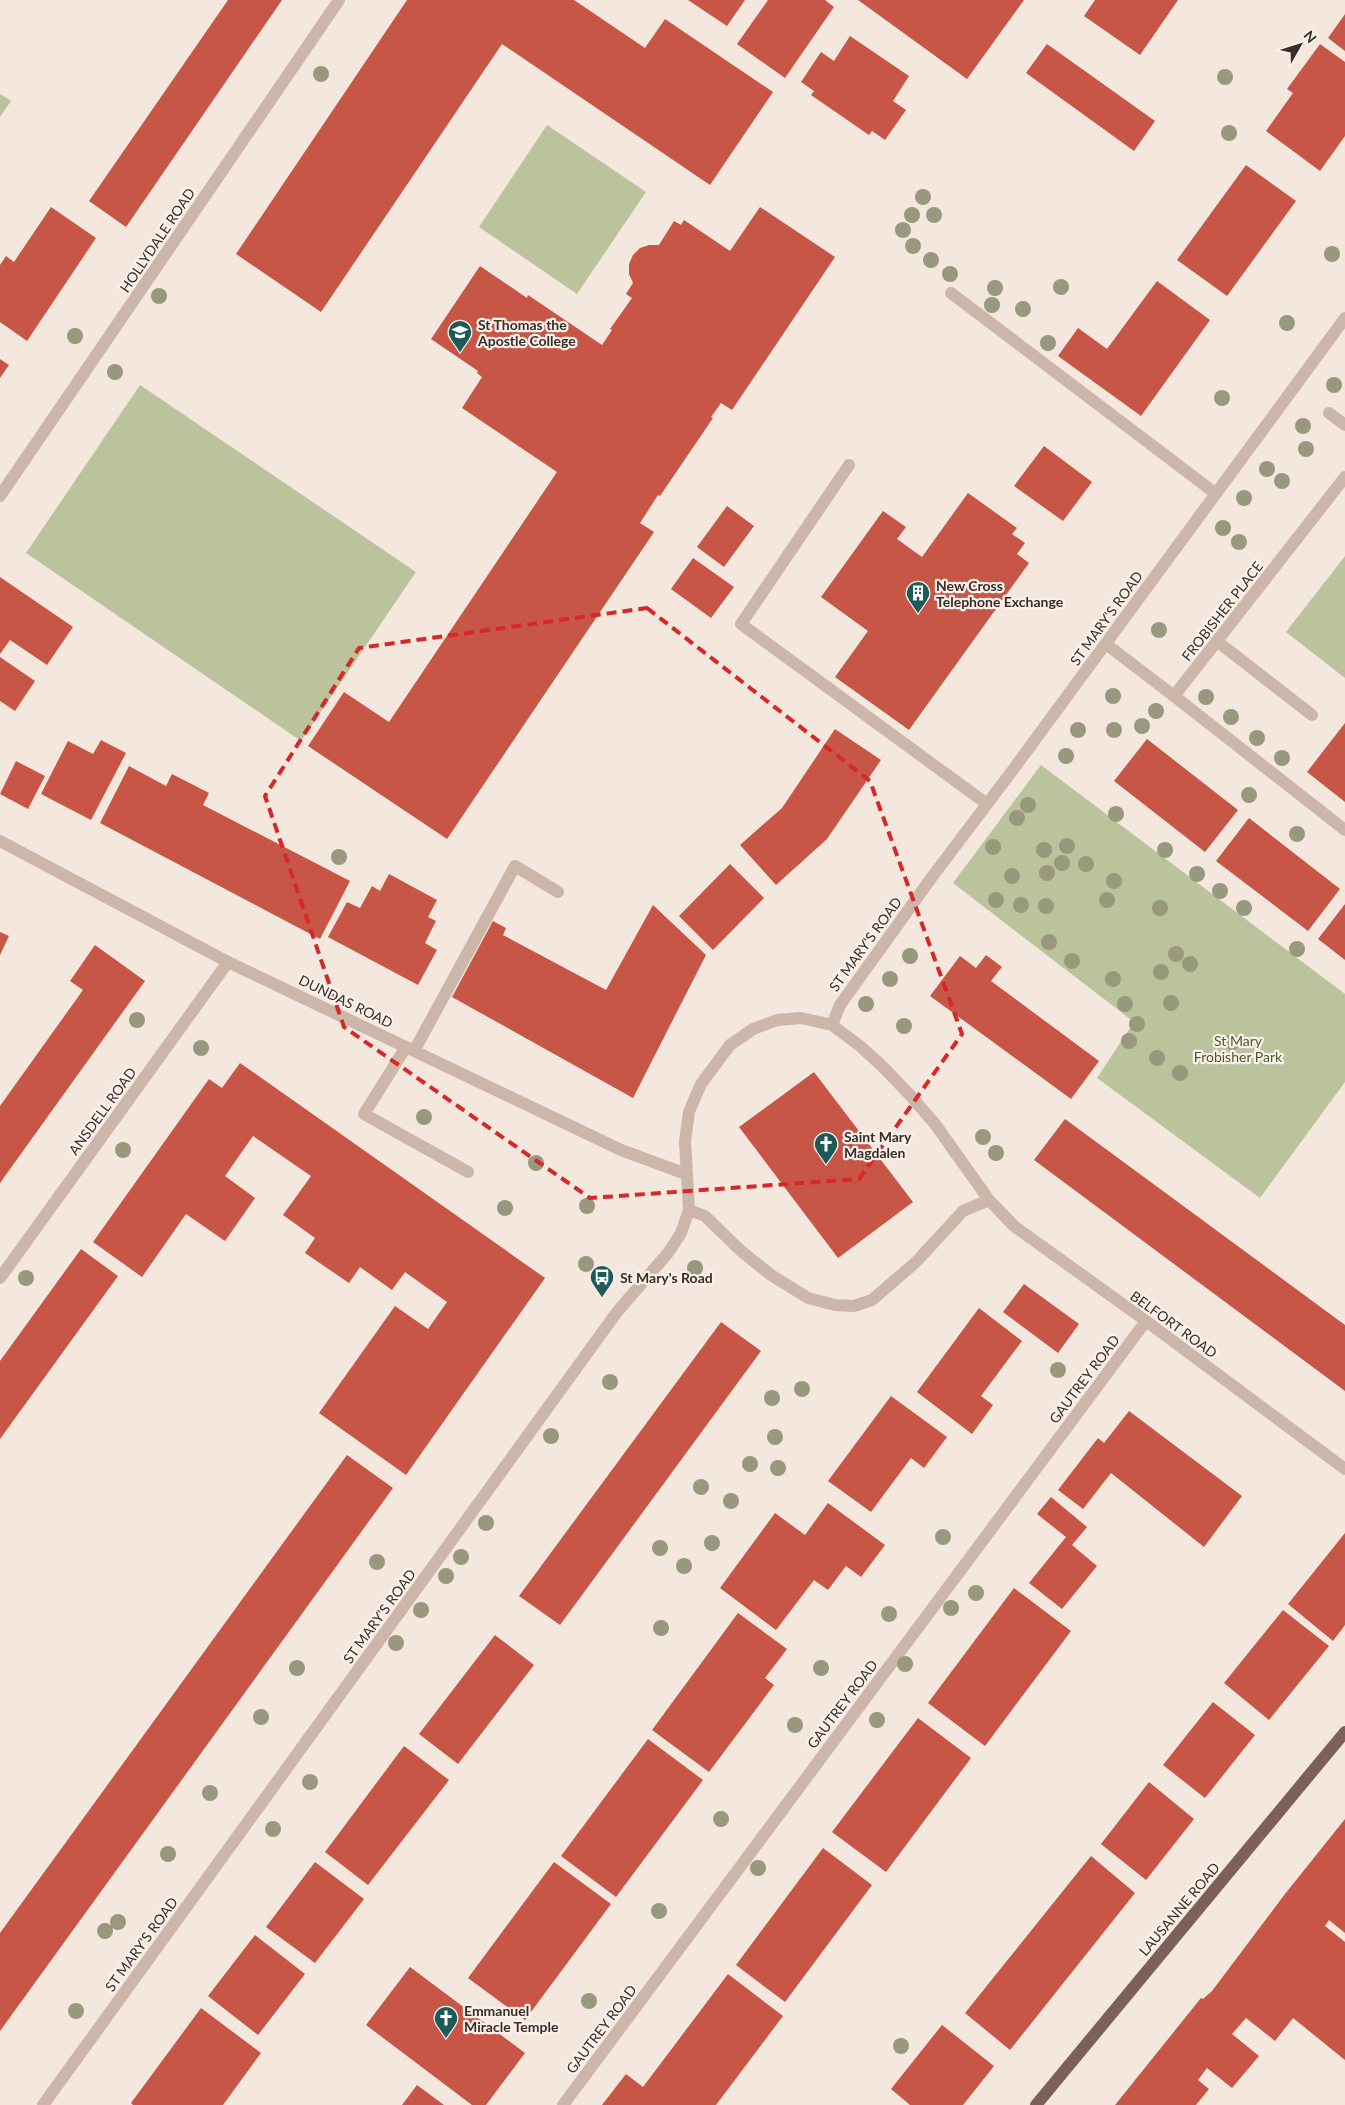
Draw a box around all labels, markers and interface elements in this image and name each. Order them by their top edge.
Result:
north arrow [1275,20,1325,70]
text: N [1300,27,1320,46]
street label: HOLLYDALE ROAD [116,185,198,295]
place label: St Thomas the Apostle College [477,316,576,349]
school or university icon: St Thomas the Apostle College [447,319,473,353]
street label: FROBISHER PLACE [1178,558,1266,664]
street label: ST MARY'S ROAD [1066,568,1146,668]
place label: New Cross Telephone Exchange [936,577,1064,610]
building icon: New Cross Telephone Exchange [905,580,931,614]
street label: ST MARY'S ROAD [825,894,905,994]
street label: DUNDAS ROAD [296,971,396,1031]
park label: St Mary Frobisher Park [1194,1032,1283,1065]
street label: ANSDELL ROAD [65,1064,139,1158]
place label: Saint Mary Magdalen [844,1128,912,1161]
church icon: Saint Mary Magdalen [813,1131,839,1165]
bus stop icon: St Mary's Road [589,1264,615,1298]
place label: St Mary's Road [620,1269,713,1286]
street label: BELFORT ROAD [1127,1287,1221,1361]
street label: GAUTREY ROAD [1045,1331,1123,1427]
street label: ST MARY'S ROAD [339,1566,419,1666]
street label: GAUTREY ROAD [803,1656,881,1752]
street label: LAUSANNE ROAD [1135,1859,1223,1959]
street label: ST MARY'S ROAD [101,1894,181,1994]
street label: GAUTREY ROAD [562,1981,640,2077]
place label: Emmanuel Miracle Temple [464,2002,559,2035]
church icon: Emmanuel Miracle Temple [433,2005,459,2039]

